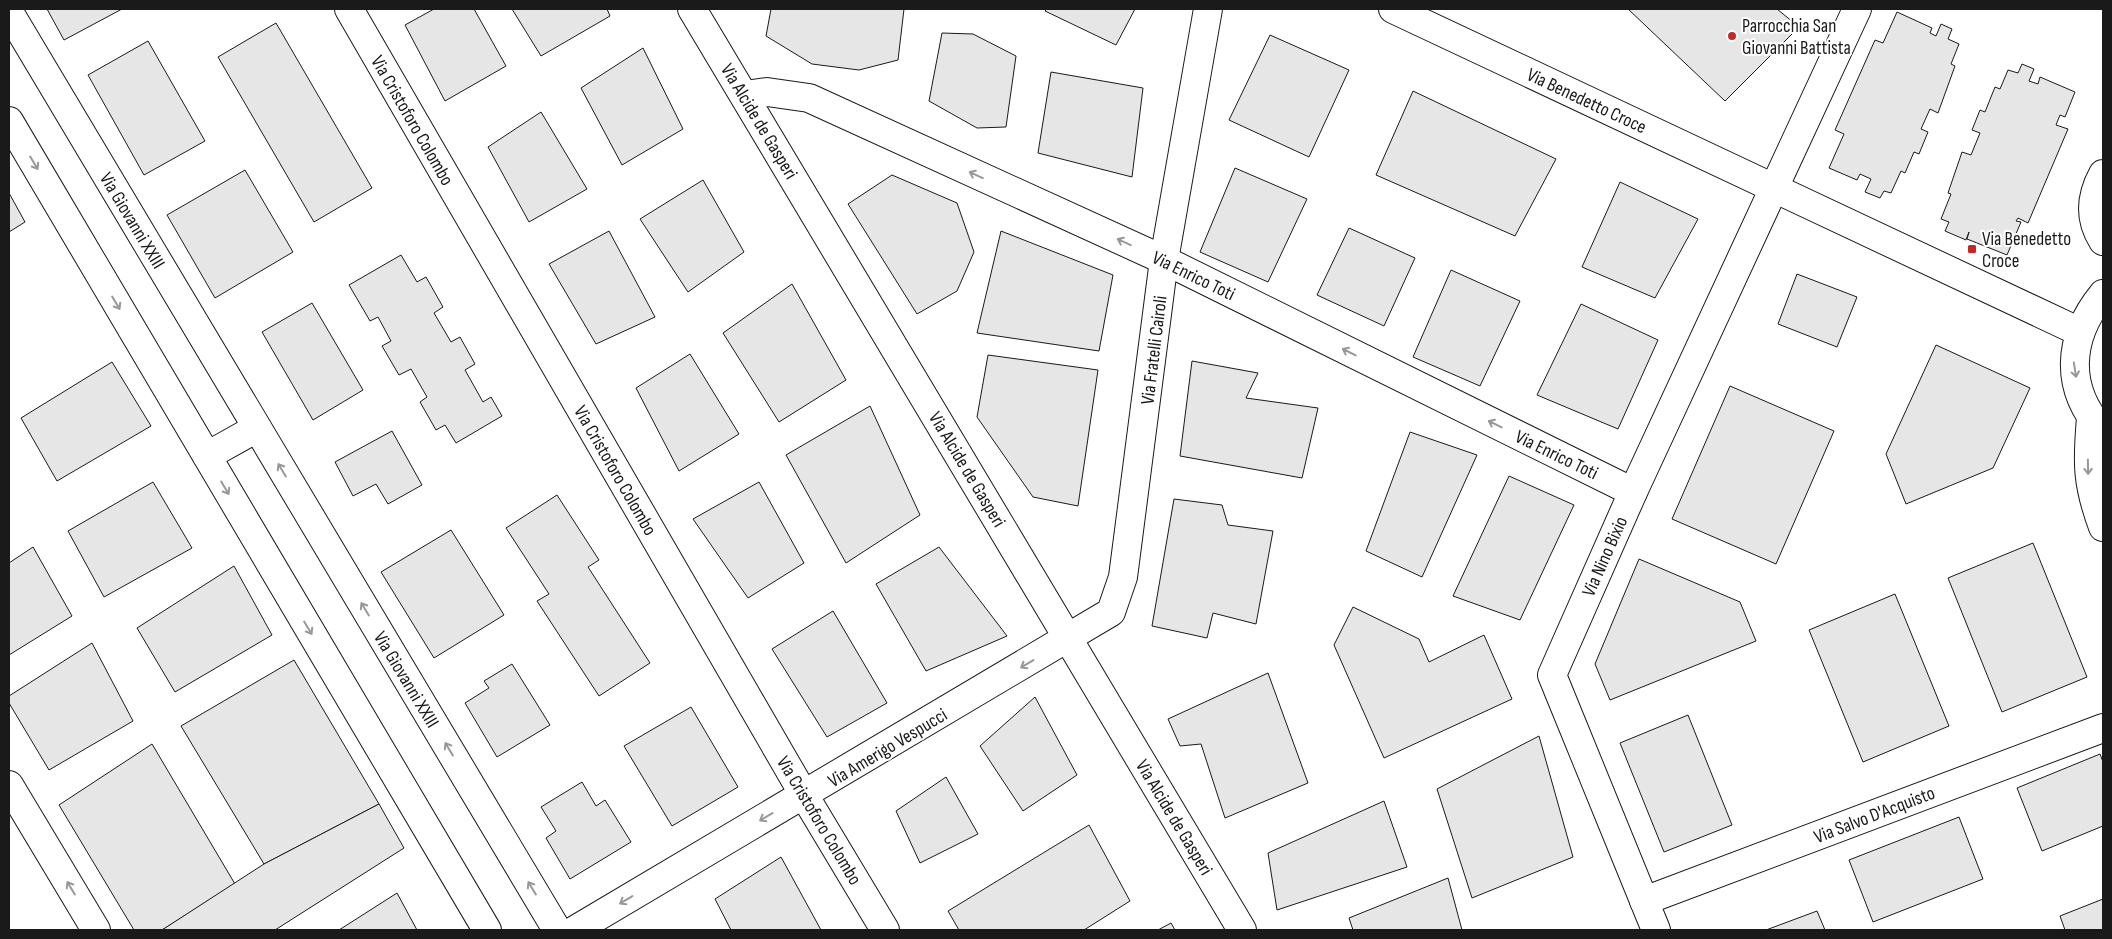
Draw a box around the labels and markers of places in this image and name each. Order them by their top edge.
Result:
place label: Parrocchia San Giovanni Battista [1742,15,1851,60]
marker: Parrocchia San Giovanni Battista [1726,30,1738,42]
place label: Via Benedetto Croce [1982,228,2071,273]
marker: Via Benedetto Croce [1966,243,1978,255]

